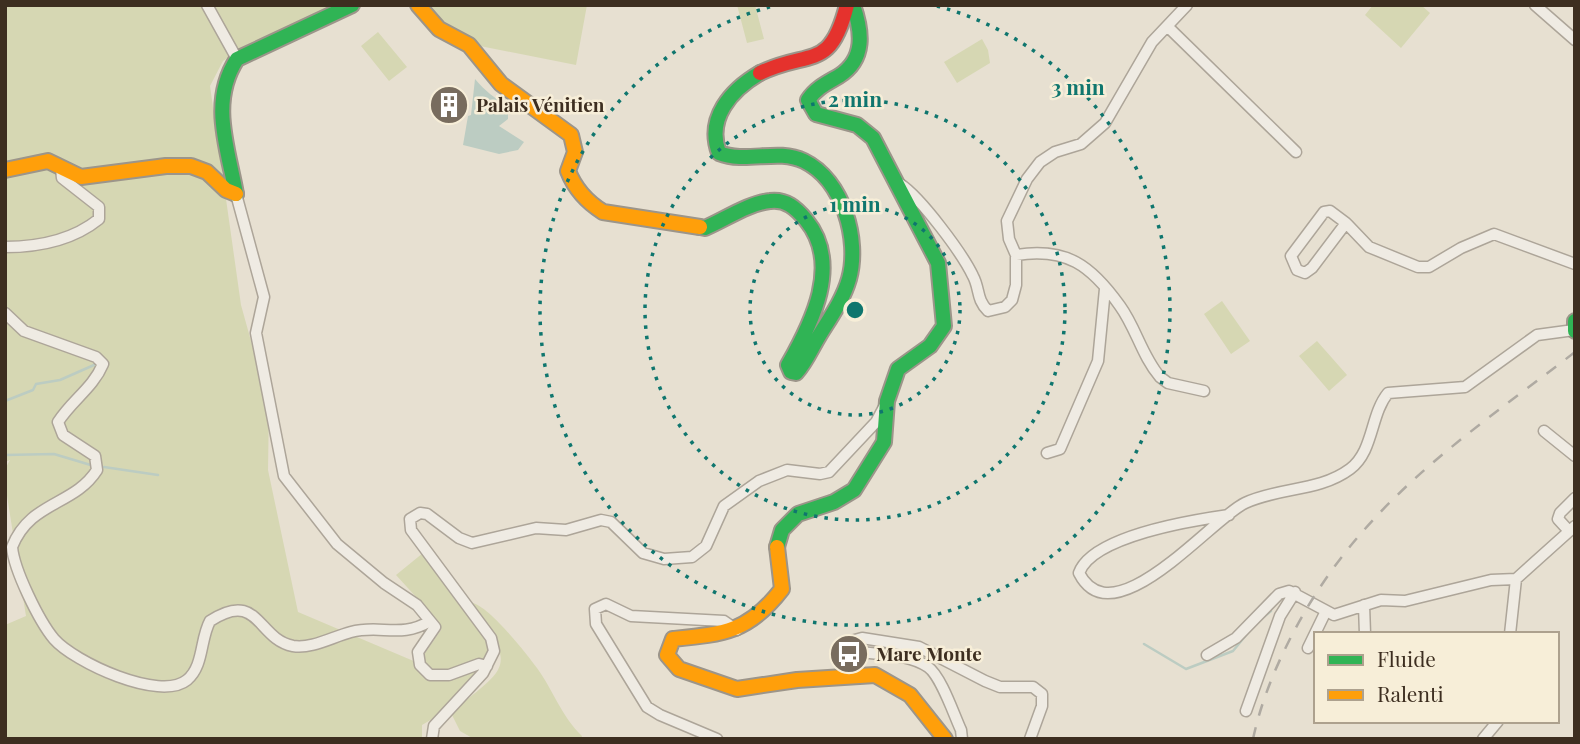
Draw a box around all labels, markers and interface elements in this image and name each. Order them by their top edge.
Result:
text: 3 min [1051,72,1105,100]
building icon: Palais Vénitien [428,84,470,126]
text: 2 min [828,84,882,112]
place label: Palais Vénitien [476,91,605,117]
text: 1 min [829,189,881,217]
centre of rings [843,298,867,322]
legend [1314,632,1559,723]
bus stop icon: Mare Monte [828,633,870,675]
place label: Mare Monte [876,640,982,666]
text: Fluide [1377,644,1436,672]
text: Ralenti [1377,679,1444,707]

